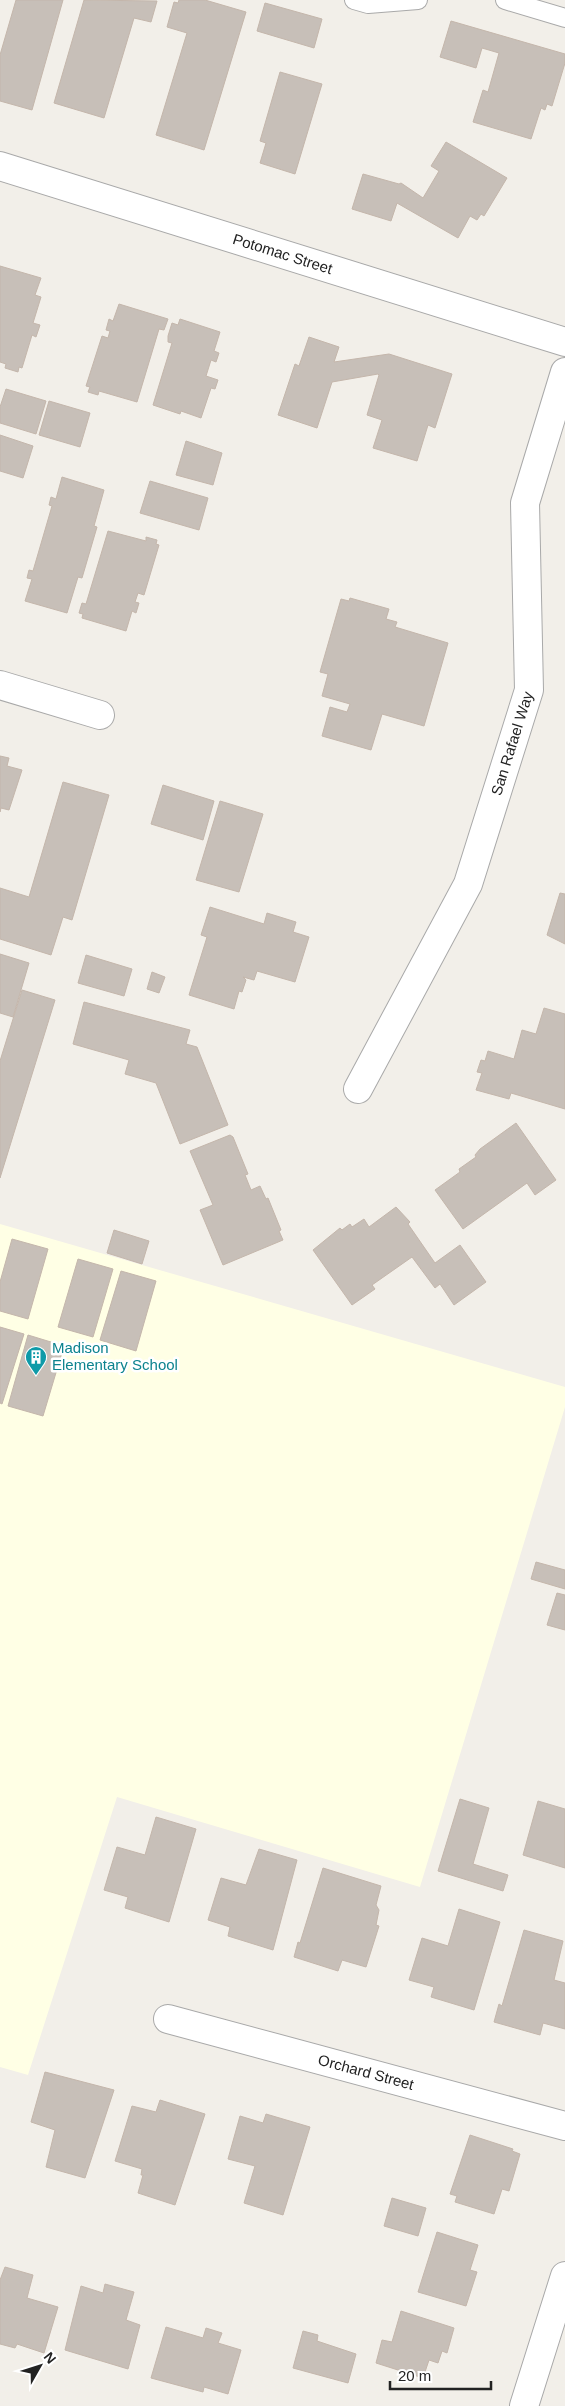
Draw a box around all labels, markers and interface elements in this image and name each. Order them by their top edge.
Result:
street label: Potomac Street [231,230,335,277]
street label: San Rafael Way [487,689,536,797]
place label: Madison Elementary School [52,1339,178,1373]
building icon: Madison Elementary School [24,1345,48,1376]
street label: Orchard Street [316,2051,417,2093]
north arrow [15,2341,65,2391]
text: N [41,2349,60,2367]
scale bar [390,2358,491,2390]
text: 20 m [398,2367,431,2384]

